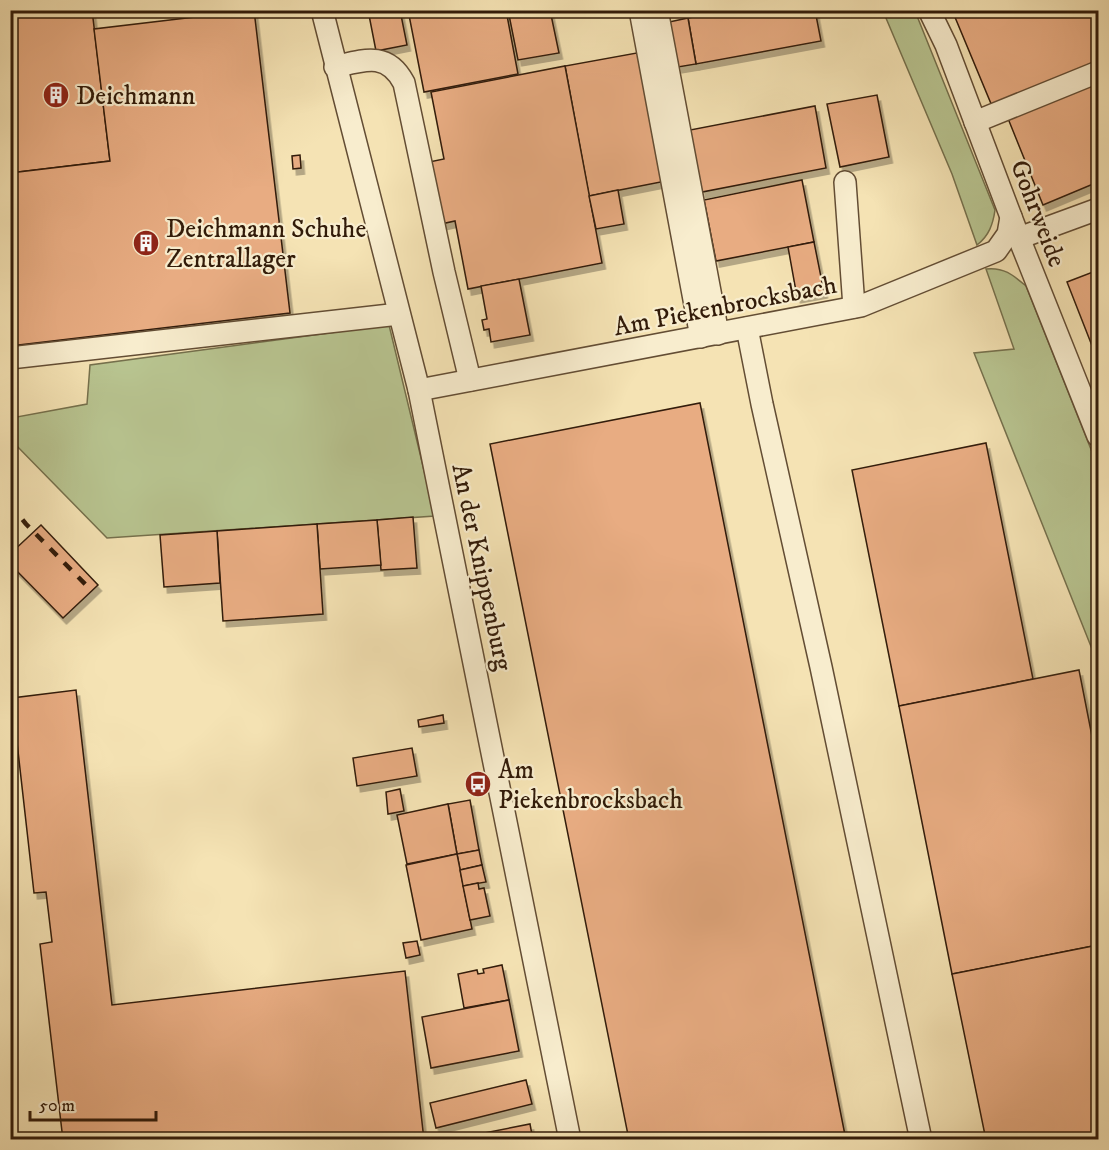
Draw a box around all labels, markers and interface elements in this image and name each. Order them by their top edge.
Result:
building icon: Deichmann [41,80,71,110]
place label: Deichmann [76,80,196,113]
street label: Gohrweide [1002,155,1073,272]
place label: Deichmann Schuhe Zentrallager [166,213,366,276]
building icon: Deichmann Schuhe Zentrallager [131,228,161,258]
street label: Am Piekenbrocksbach [611,269,840,344]
street label: An der Knippenburg [443,461,520,674]
place label: Am Piekenbrocksbach [498,754,683,817]
bus stop icon: Am Piekenbrocksbach [463,769,493,799]
scale bar [30,1084,156,1122]
text: 50 m [39,1095,75,1117]

